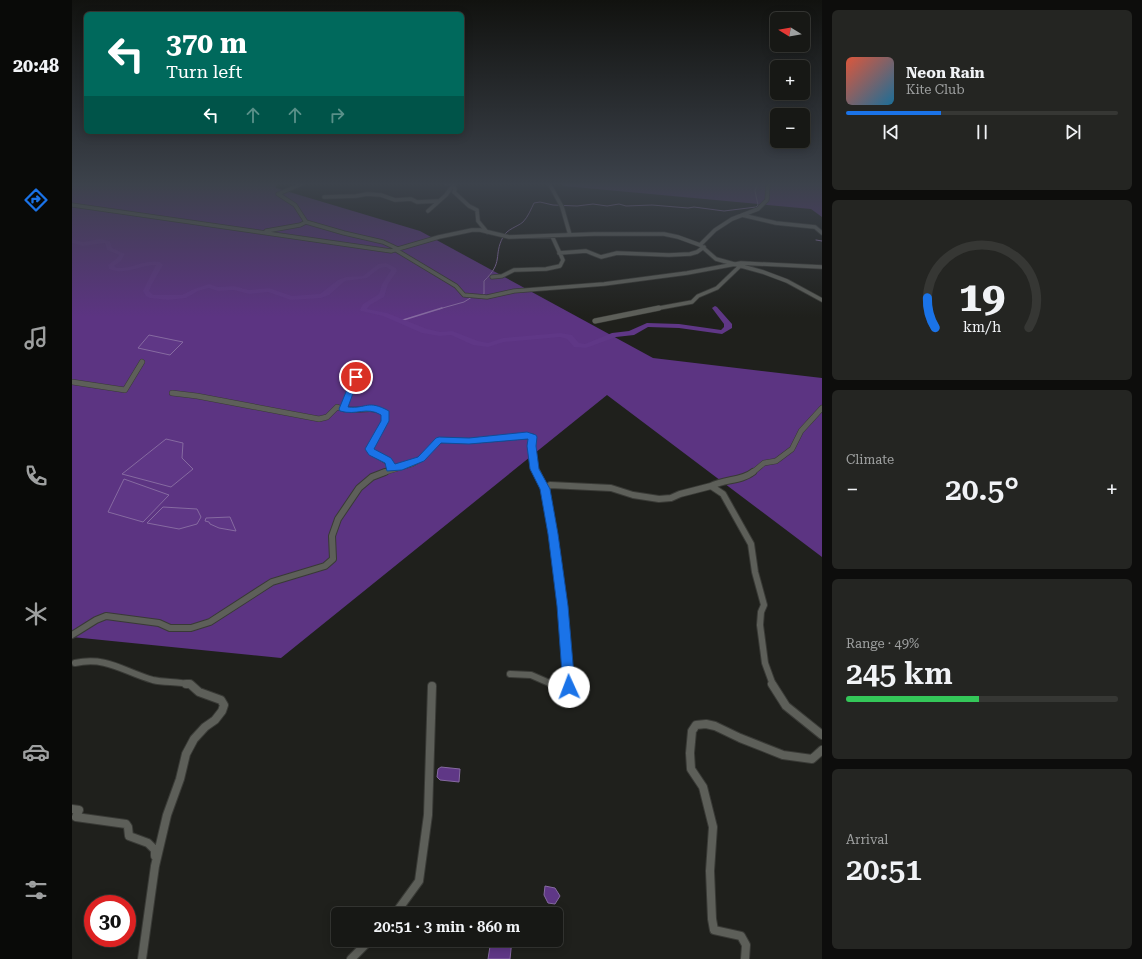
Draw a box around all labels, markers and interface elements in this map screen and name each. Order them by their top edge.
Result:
north arrow [770,12,810,52]
map controls [770,12,810,148]
text: 370 m [166,27,247,60]
icon: left [100,28,152,80]
text: 20:48 [13,55,59,76]
button: + [770,60,810,100]
text: Turn left [166,61,242,82]
text: Neon Rain [906,64,985,82]
text: Kite Club [906,82,965,97]
icon: left [200,104,222,126]
icon: ahead [242,104,264,126]
icon: ahead [284,104,306,126]
icon: right [326,104,348,126]
button: − [770,108,810,148]
icon: previous [880,121,902,143]
icon: pause [971,121,993,143]
icon: next [1062,121,1084,143]
icon: directions [22,186,50,214]
text: 19 [959,271,1005,320]
text: km/h [963,318,1001,334]
icon: music [22,324,50,352]
pin [339,360,373,394]
icon: arrive [345,366,367,388]
text: Climate [846,452,894,467]
icon: phone [22,462,50,490]
text: 20.5° [945,472,1019,507]
text: − [846,477,858,502]
text: + [1106,477,1118,502]
icon: climate [22,600,50,628]
text: Range · 49% [846,636,919,651]
text: 245 km [846,656,953,691]
position arrow [548,666,590,708]
icon: car [22,738,50,766]
text: Arrival [846,832,888,847]
text: 20:51 [846,852,922,887]
icon: filters [22,876,50,904]
speed limit sign: 30 [84,895,136,947]
text: 20:51 · 3 min · 860 m [374,918,520,936]

